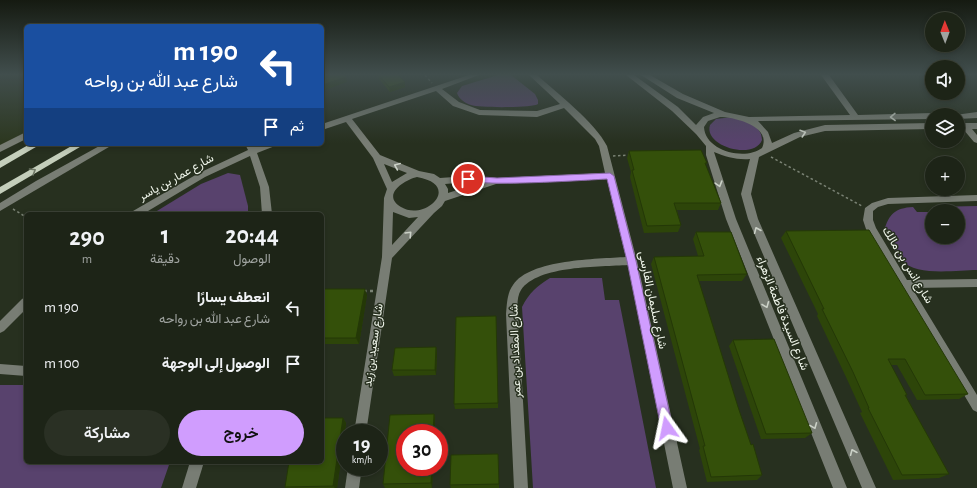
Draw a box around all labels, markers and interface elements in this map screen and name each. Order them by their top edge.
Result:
north arrow [925,12,965,52]
map controls [925,12,965,244]
text: 190 m [173,38,238,66]
icon: left [252,40,304,92]
button: sound [925,60,965,100]
text: شارع عبد الله بن رواحه [84,73,238,91]
button: layers [925,108,965,148]
one-way arrow [890,112,896,121]
icon: arrive [260,116,282,138]
text: ثم [290,119,304,134]
one-way arrow [799,129,806,138]
street label: شارع عمار بن ياسر [136,151,217,206]
button: + [925,156,965,196]
pin [451,162,485,196]
one-way arrow [394,163,401,171]
one-way arrow [29,168,36,175]
icon: arrive [457,168,479,190]
one-way arrow [714,180,723,187]
button: − [925,204,965,244]
text: 1 [161,224,169,248]
text: 20:44 [225,224,279,248]
street label: شارع انس بن مالك [878,225,936,307]
text: 290 [69,226,105,250]
one-way arrow [754,227,762,234]
one-way arrow [405,231,412,239]
street label: شارع سليمان الفارسى [634,250,669,351]
text: m [82,253,92,266]
text: دقيقة [150,253,180,266]
text: الوصول [233,253,271,266]
street label: شارع السيدة فاطمة الزهراء [752,254,811,373]
text: انعطف يسارًا [197,290,270,305]
icon: left [282,297,304,319]
text: 190 m [44,300,79,315]
one-way arrow [761,301,769,308]
street label: شارع سعيد بن زيد [361,303,388,388]
street label: شارع المقداد بن عمر [507,304,526,399]
text: شارع عبد الله بن رواحه [159,313,270,326]
icon: arrive [282,353,304,375]
text: 100 m [44,356,80,371]
text: الوصول إلى الوجهة [162,356,270,371]
position arrow [646,407,688,449]
button: مشاركة [44,410,170,456]
button: خروج [178,410,304,456]
one-way arrow [810,422,818,429]
speed limit sign: 30 [396,424,448,476]
text: 19 [354,435,370,455]
one-way arrow [850,449,858,457]
text: km/h [352,455,372,465]

